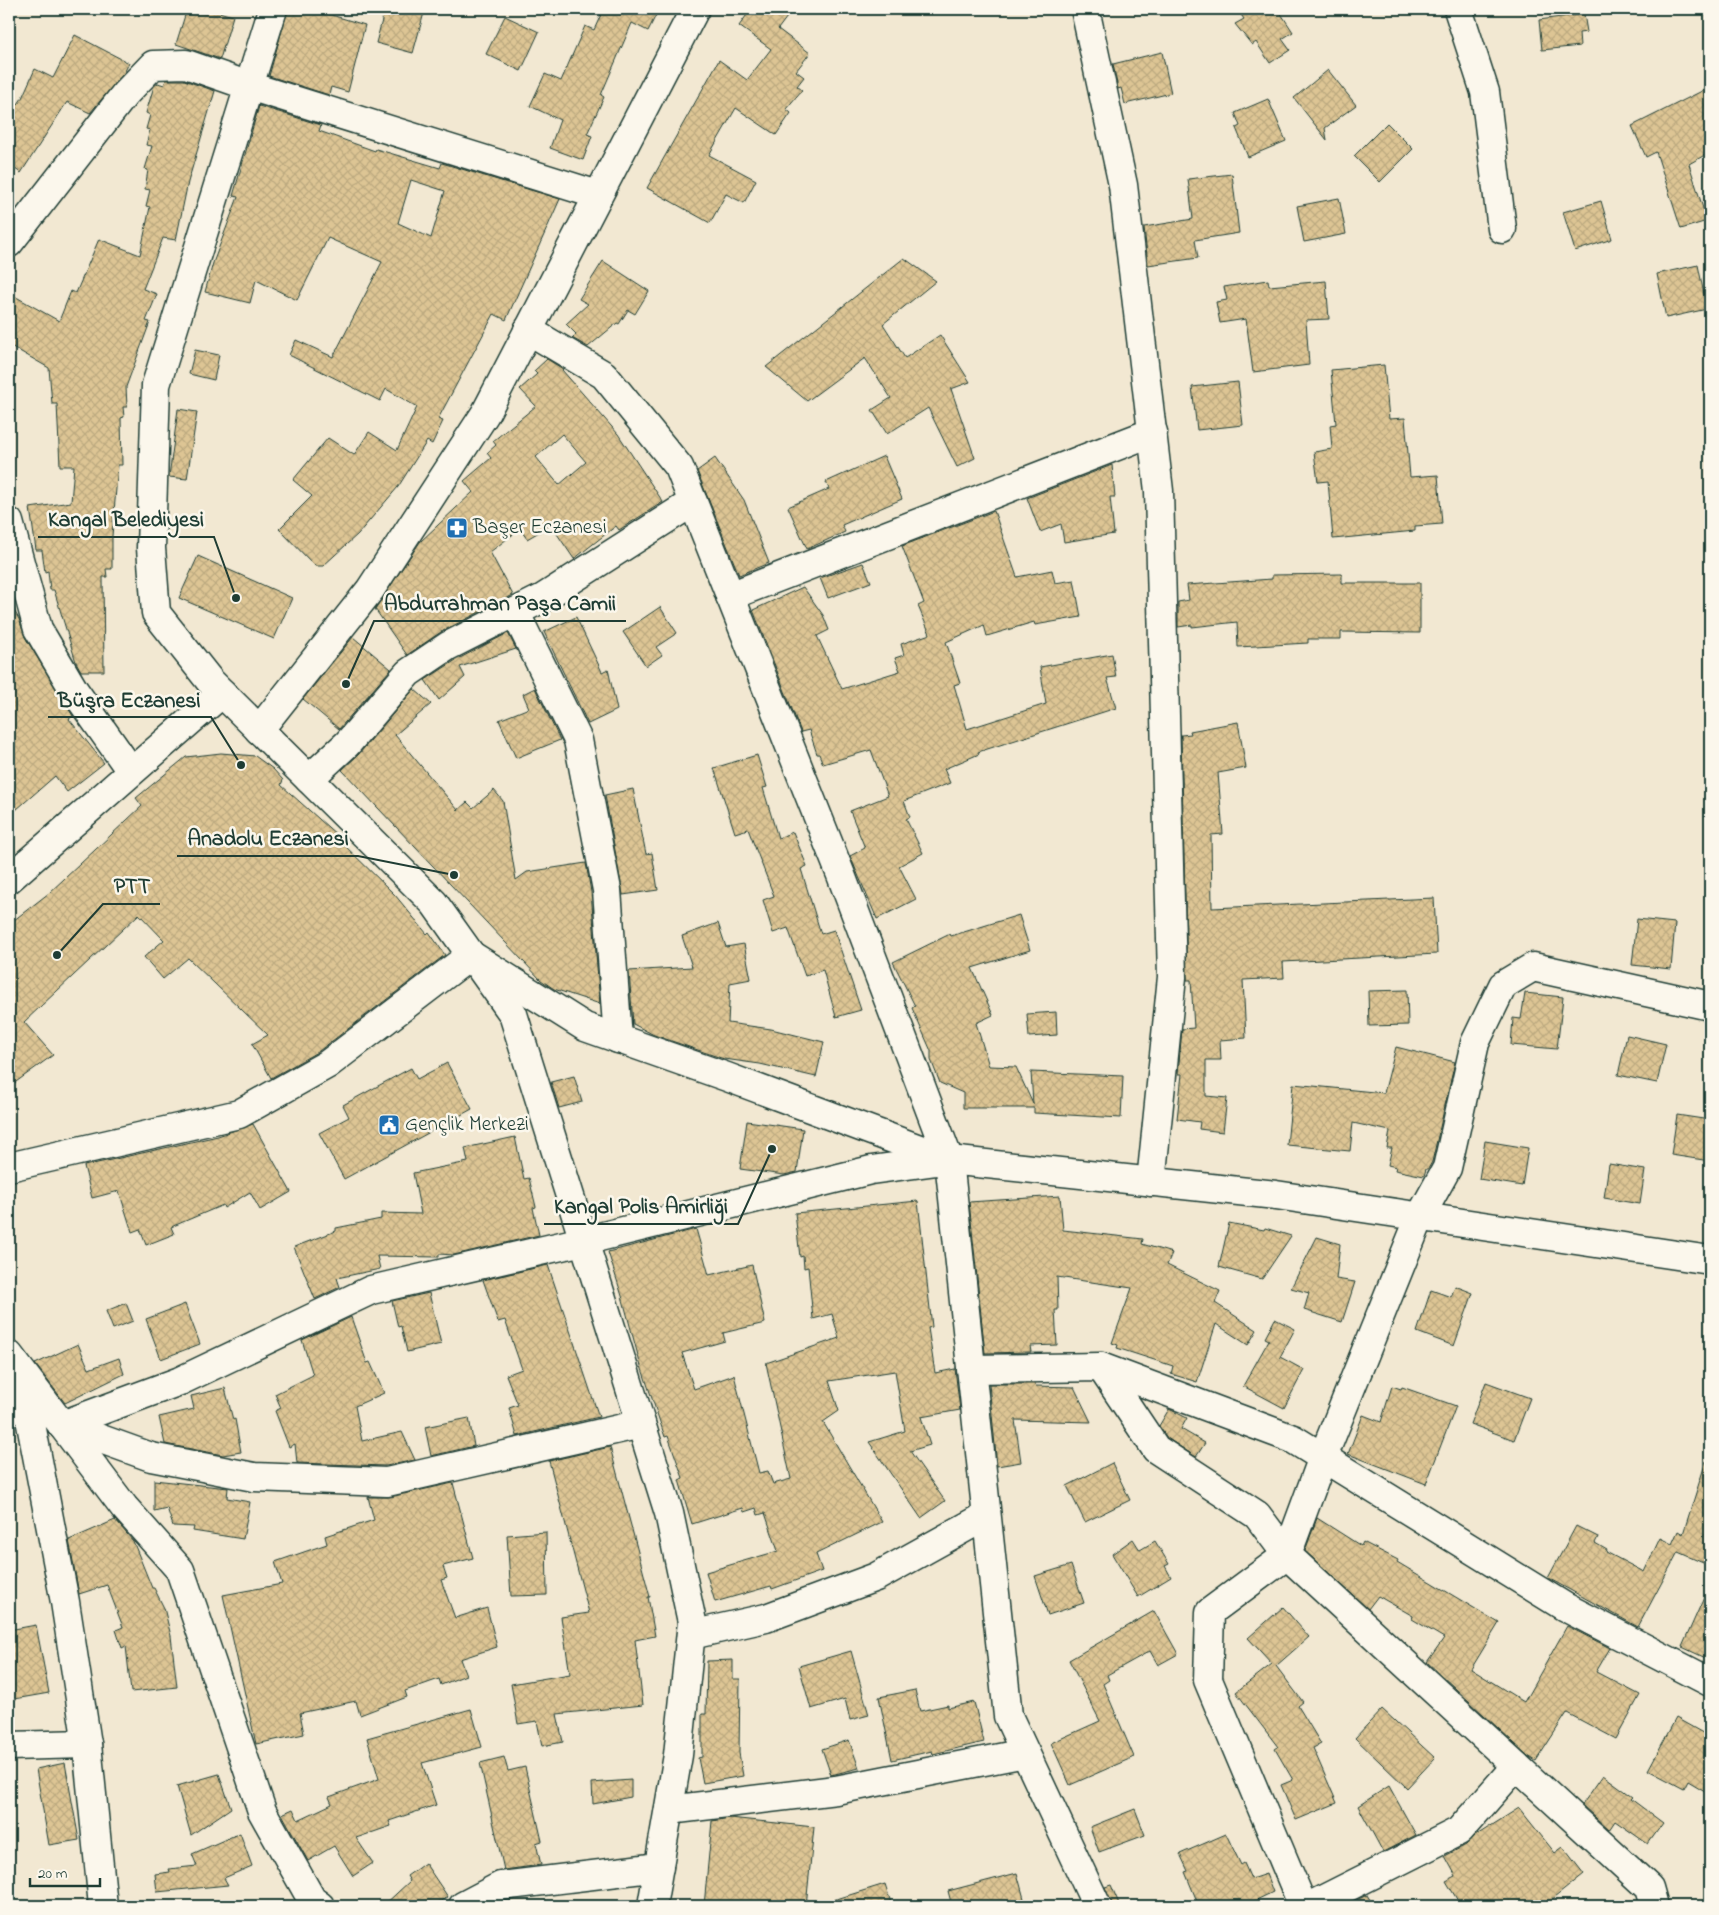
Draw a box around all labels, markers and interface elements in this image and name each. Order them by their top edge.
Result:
callout: Kangal Belediyesi [38,500,214,537]
text: Kangal Belediyesi [48,505,204,538]
place label: Başer Eczanesi [472,513,607,543]
pharmacy icon: Başer Eczanesi [445,516,469,540]
callout: Abdurrahman Paşa Camii [374,584,626,621]
text: Abdurrahman Paşa Camii [384,589,616,621]
callout: Büşra Eczanesi [48,680,211,717]
text: Büşra Eczanesi [57,686,200,718]
callout: Anadolu Eczanesi [177,819,358,856]
text: Anadolu Eczanesi [187,824,349,856]
callout: PTT [103,867,160,904]
text: PTT [114,872,151,904]
place label: Gençlik Merkezi [405,1110,529,1140]
public building icon: Gençlik Merkezi [377,1113,401,1137]
callout: Kangal Polis Amirliği [544,1187,738,1224]
text: Kangal Polis Amirliği [554,1192,728,1225]
scale bar [30,1855,100,1887]
text: 20 m [38,1863,68,1885]

